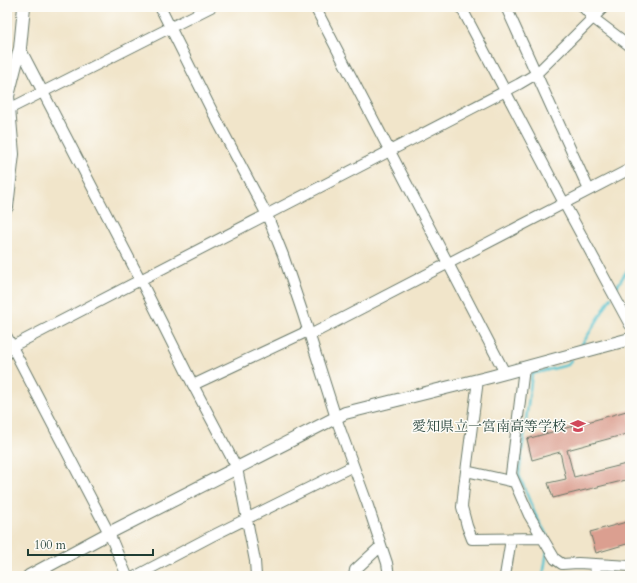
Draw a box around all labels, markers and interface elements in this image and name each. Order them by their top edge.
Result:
place label: 愛知県立一宮南高等学校 [412,417,566,436]
school or university icon: 愛知県立一宮南高等学校 [569,417,587,435]
scale bar [28,531,153,557]
text: 100 m [34,537,67,553]

